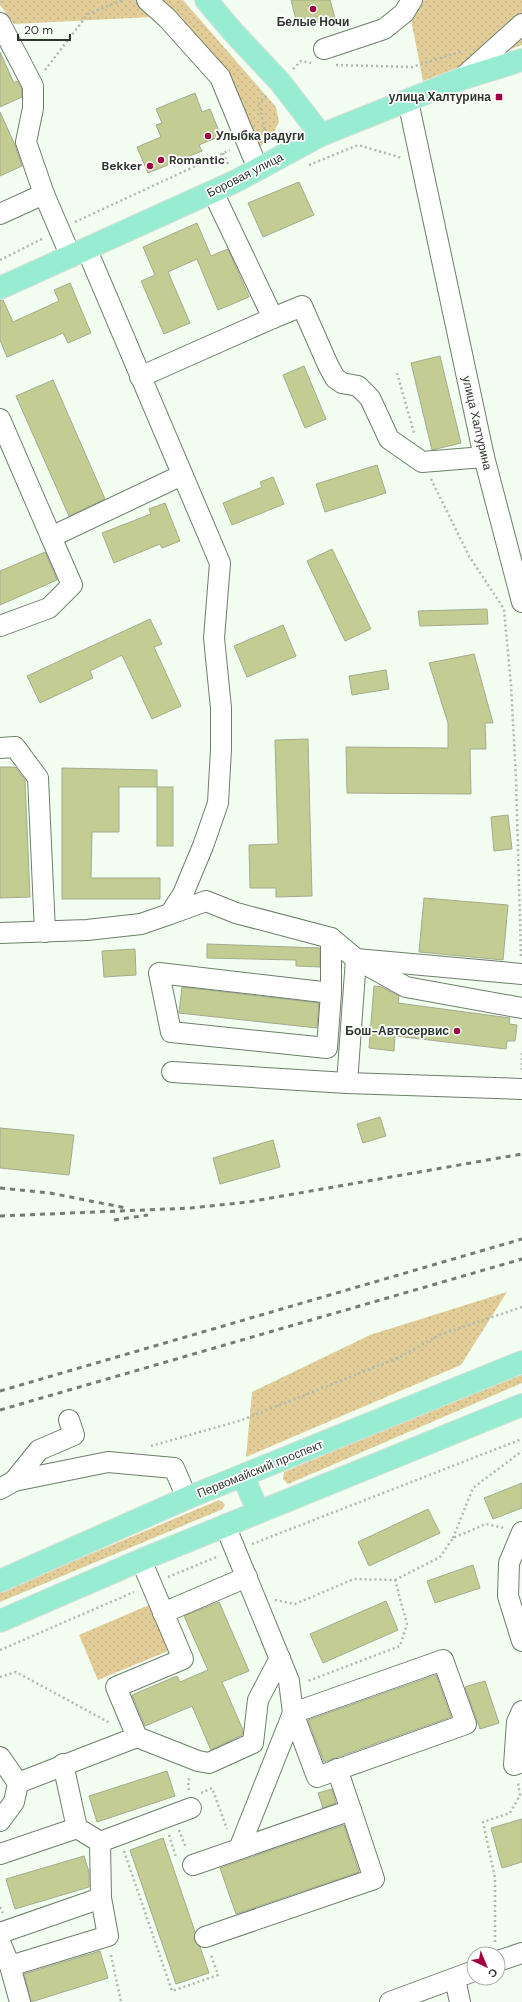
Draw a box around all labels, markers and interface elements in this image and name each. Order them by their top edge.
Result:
marker: Белые Ночи [308,4,318,14]
place label: Белые Ночи [277,14,349,30]
scale bar [18,16,70,42]
text: 20 m [24,22,53,38]
place label: улица Халтурина [389,89,491,105]
marker: улица Халтурина [494,92,504,102]
place label: Улыбка радуги [216,128,304,144]
marker: Улыбка радуги [203,131,213,141]
street label: Боровая улица [204,149,286,201]
place label: Romantic [169,152,225,168]
marker: Romantic [156,155,166,165]
place label: Bekker [102,158,142,174]
marker: Bekker [145,161,155,171]
street label: улица Халтурина [458,374,496,472]
place label: Бош-Автосервис [345,1023,449,1039]
marker: Бош-Автосервис [452,1026,462,1036]
street label: Первомайский проспект [195,1436,326,1502]
north arrow [466,1946,506,1986]
text: С [485,1965,501,1981]

